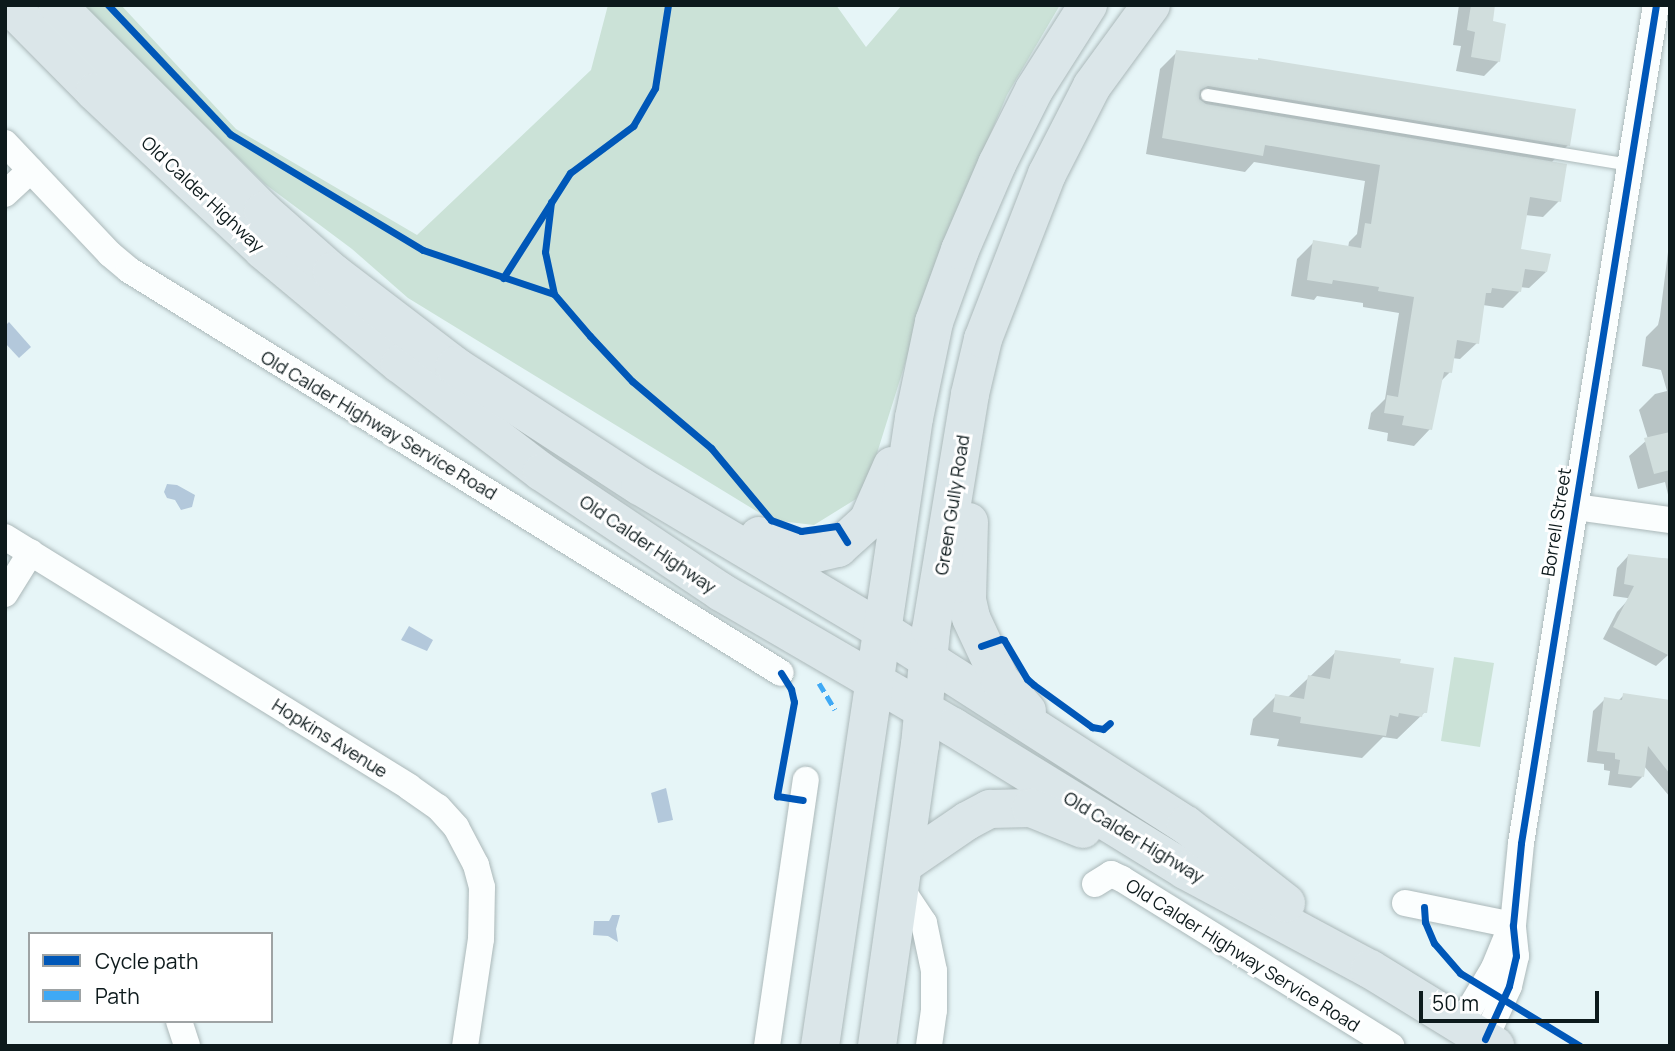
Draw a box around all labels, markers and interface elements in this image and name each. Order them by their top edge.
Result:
street label: Old Calder Highway [137,132,269,256]
street label: Old Calder Highway Service Road [257,346,501,504]
street label: Green Gully Road [930,433,974,577]
street label: Borrell Street [1537,466,1575,578]
street label: Old Calder Highway [576,490,720,598]
street label: Hopkins Avenue [268,694,392,782]
street label: Old Calder Highway [1060,787,1208,887]
street label: Old Calder Highway Service Road [1122,874,1364,1036]
legend [28,932,273,1023]
text: Cycle path [95,947,198,975]
scale bar [1423,978,1603,1022]
text: Path [95,982,140,1010]
text: 50 m [1432,989,1479,1017]

